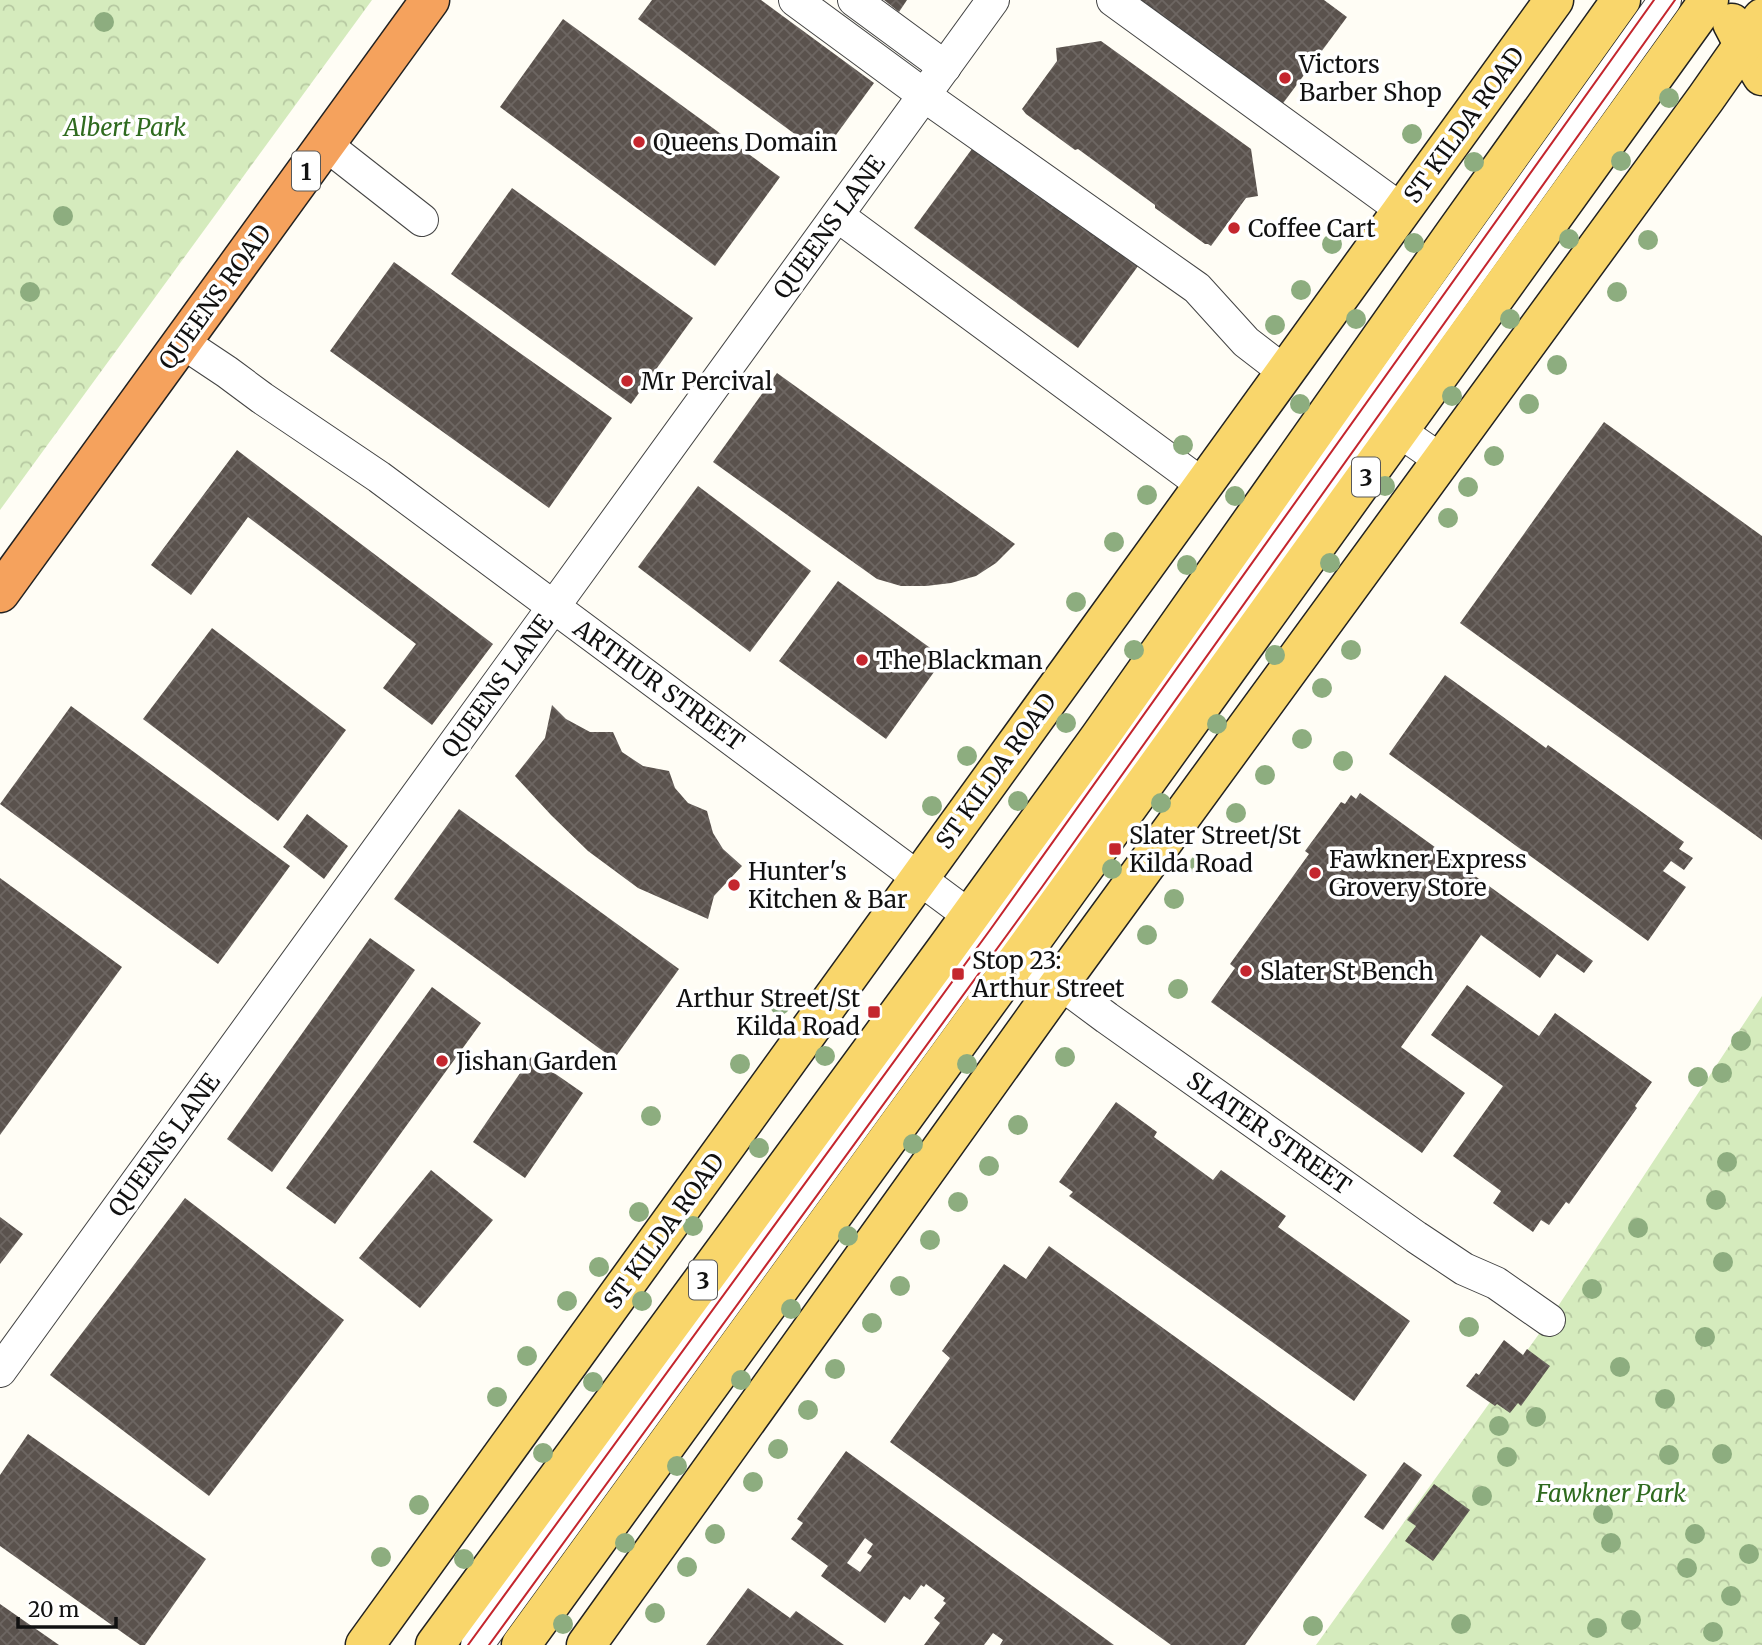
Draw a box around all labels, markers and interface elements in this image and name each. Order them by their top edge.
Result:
street label: ST KILDA ROAD [1397,41,1531,209]
place label: Victors Barber Shop [1298,49,1442,108]
marker: Victors Barber Shop [1277,70,1293,86]
park label: Albert Park [62,112,186,143]
place label: Queens Domain [653,127,838,158]
marker: Queens Domain [631,134,647,150]
street label: QUEENS LANE [766,148,892,305]
road number: 1 [292,152,320,190]
place label: Coffee Cart [1248,213,1376,244]
street label: QUEENS ROAD [152,218,278,376]
marker: Coffee Cart [1226,220,1242,236]
place label: Mr Percival [641,366,772,397]
marker: Mr Percival [619,373,635,389]
road number: 3 [1352,457,1380,496]
street label: QUEENS LANE [434,607,560,764]
street label: ARTHUR STREET [567,612,751,758]
place label: The Blackman [876,645,1043,676]
marker: The Blackman [854,652,870,668]
street label: ST KILDA ROAD [929,687,1063,855]
place label: Slater Street/St Kilda Road [1129,820,1302,879]
marker: Slater Street/St Kilda Road [1107,841,1123,857]
place label: Fawkner Express Grovery Store [1329,844,1527,903]
place label: Hunter's Kitchen & Bar [748,856,908,915]
marker: Fawkner Express Grovery Store [1307,865,1323,881]
marker: Hunter's Kitchen & Bar [726,877,742,893]
place label: Stop 23: Arthur Street [971,945,1125,1004]
place label: Slater St Bench [1260,956,1434,987]
marker: Slater St Bench [1238,963,1254,979]
marker: Stop 23: Arthur Street [950,966,966,982]
place label: Arthur Street/St Kilda Road [675,983,861,1042]
marker: Arthur Street/St Kilda Road [866,1004,882,1020]
place label: Jishan Garden [455,1046,617,1077]
marker: Jishan Garden [434,1053,450,1069]
street label: SLATER STREET [1181,1065,1358,1201]
street label: QUEENS LANE [101,1066,227,1223]
street label: ST KILDA ROAD [597,1147,731,1315]
road number: 3 [689,1260,717,1300]
park label: Fawkner Park [1535,1478,1686,1509]
scale bar [18,1586,116,1630]
text: 20 m [28,1596,80,1623]

